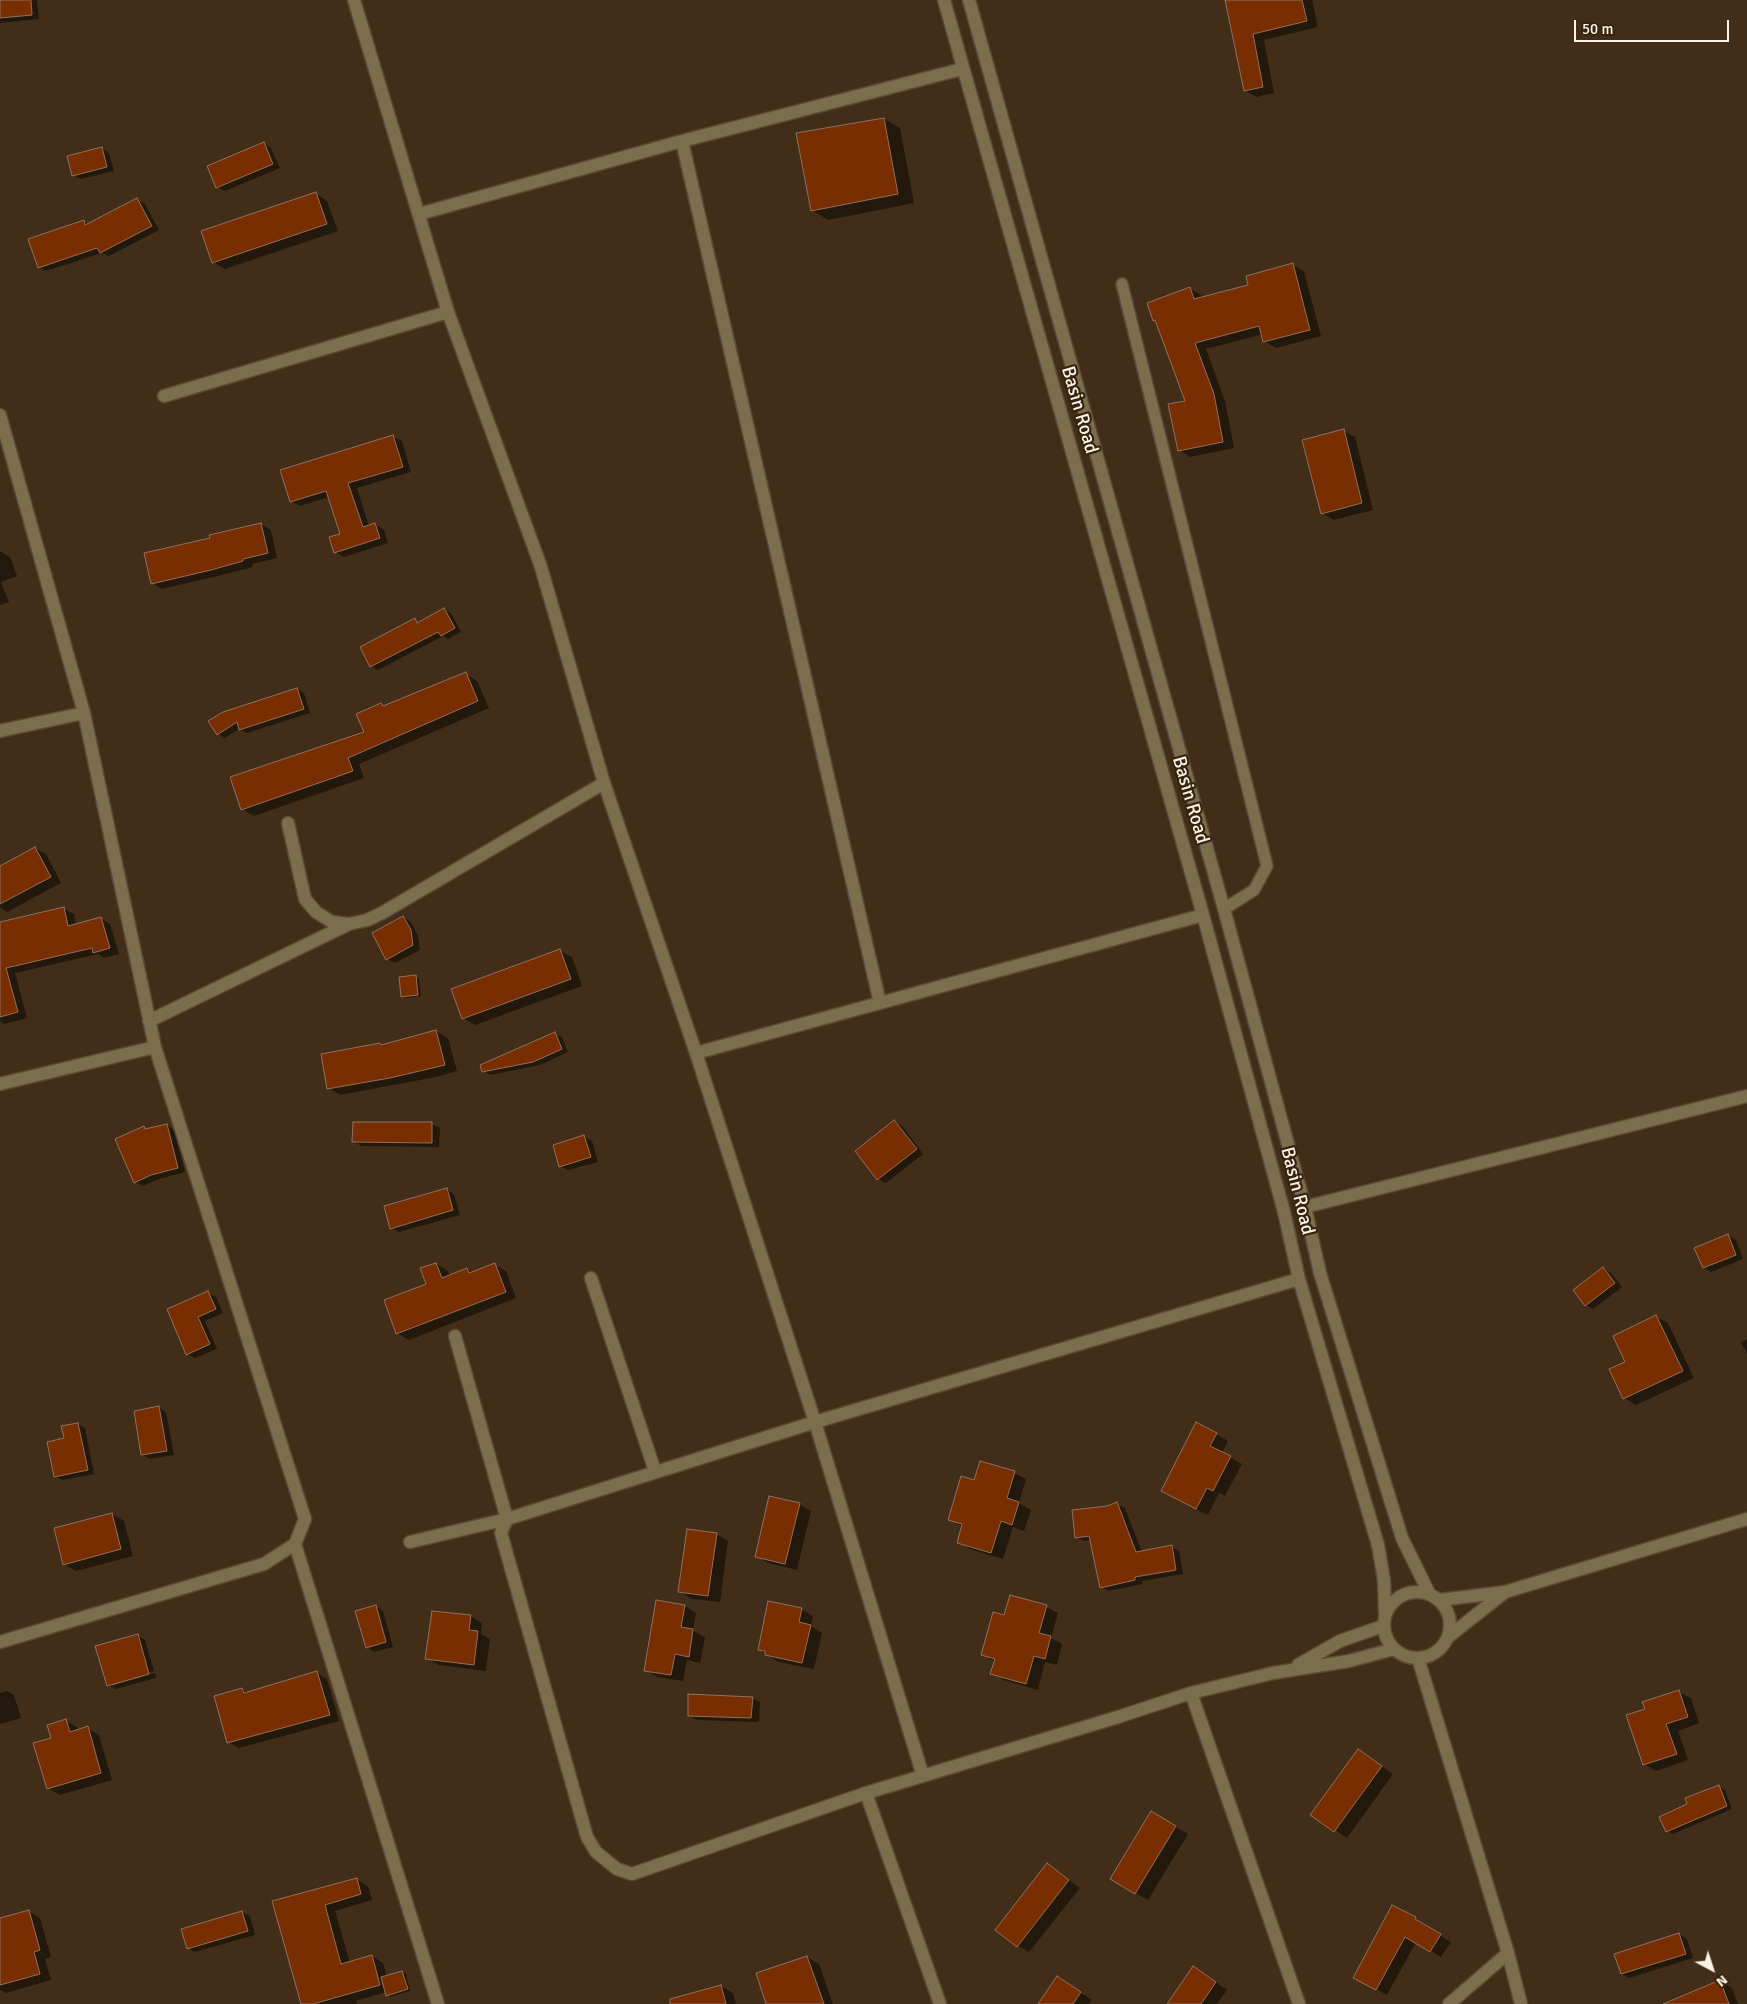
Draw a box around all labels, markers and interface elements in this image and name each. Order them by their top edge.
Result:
scale bar [1577,10,1732,42]
text: 50 m [1582,20,1613,38]
street label: Basin Road [1056,364,1102,456]
street label: Basin Road [1167,754,1213,846]
street label: Basin Road [1275,1145,1319,1237]
north arrow [1687,1944,1737,1994]
text: N [1713,1971,1731,1991]

